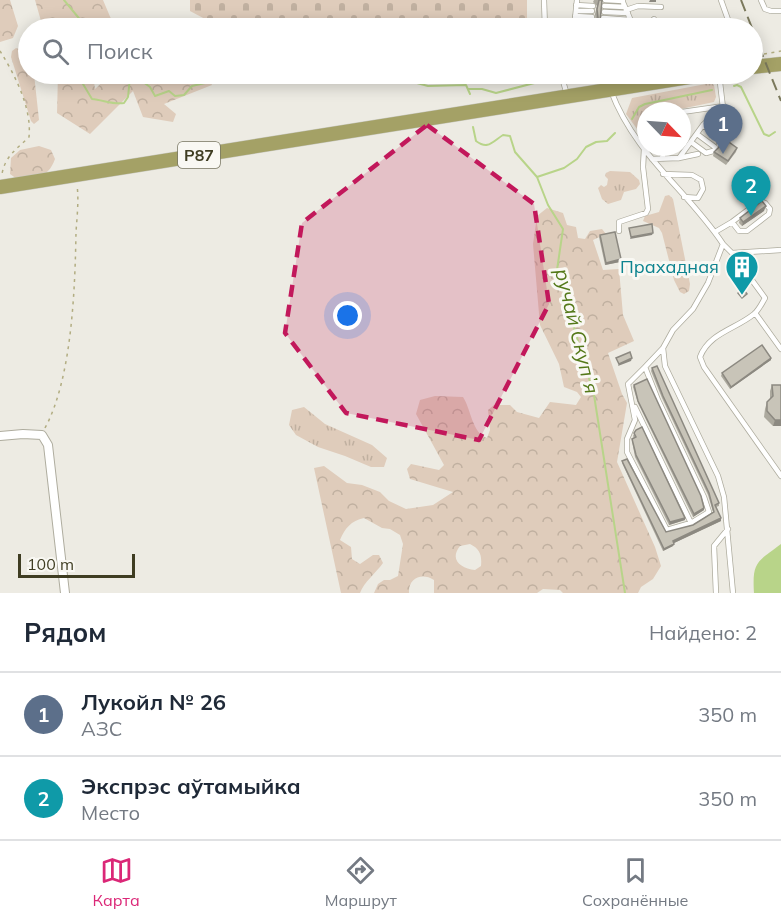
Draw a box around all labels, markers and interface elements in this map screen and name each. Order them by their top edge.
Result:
search box [18,18,763,84]
icon: search [39,35,72,68]
text: Поиск [87,37,153,65]
north arrow [637,102,691,156]
pin: 1 [704,104,742,154]
road number: Р87 [178,142,220,168]
pin: 2 [732,166,771,216]
building icon: Прахадная [724,249,760,296]
place label: Прахадная [620,255,719,278]
water label: ручай Скупʼя [550,266,605,396]
your location [333,301,362,330]
scale bar [18,551,135,578]
text: 100 m [27,554,74,574]
text: Рядом [24,616,107,649]
text: Найдено: 2 [649,620,757,645]
text: Лукойл № 26 [81,688,226,716]
text: 1 [38,702,50,727]
text: 350 m [698,702,757,727]
text: АЗС [81,716,122,741]
text: Экспрэс аўтамыйка [81,772,301,800]
text: 2 [38,786,50,811]
text: 350 m [698,786,757,811]
text: Место [81,800,140,825]
tab: Карта [93,854,140,910]
tab: Маршрут [325,854,397,910]
tab: Сохранённые [582,854,688,910]

